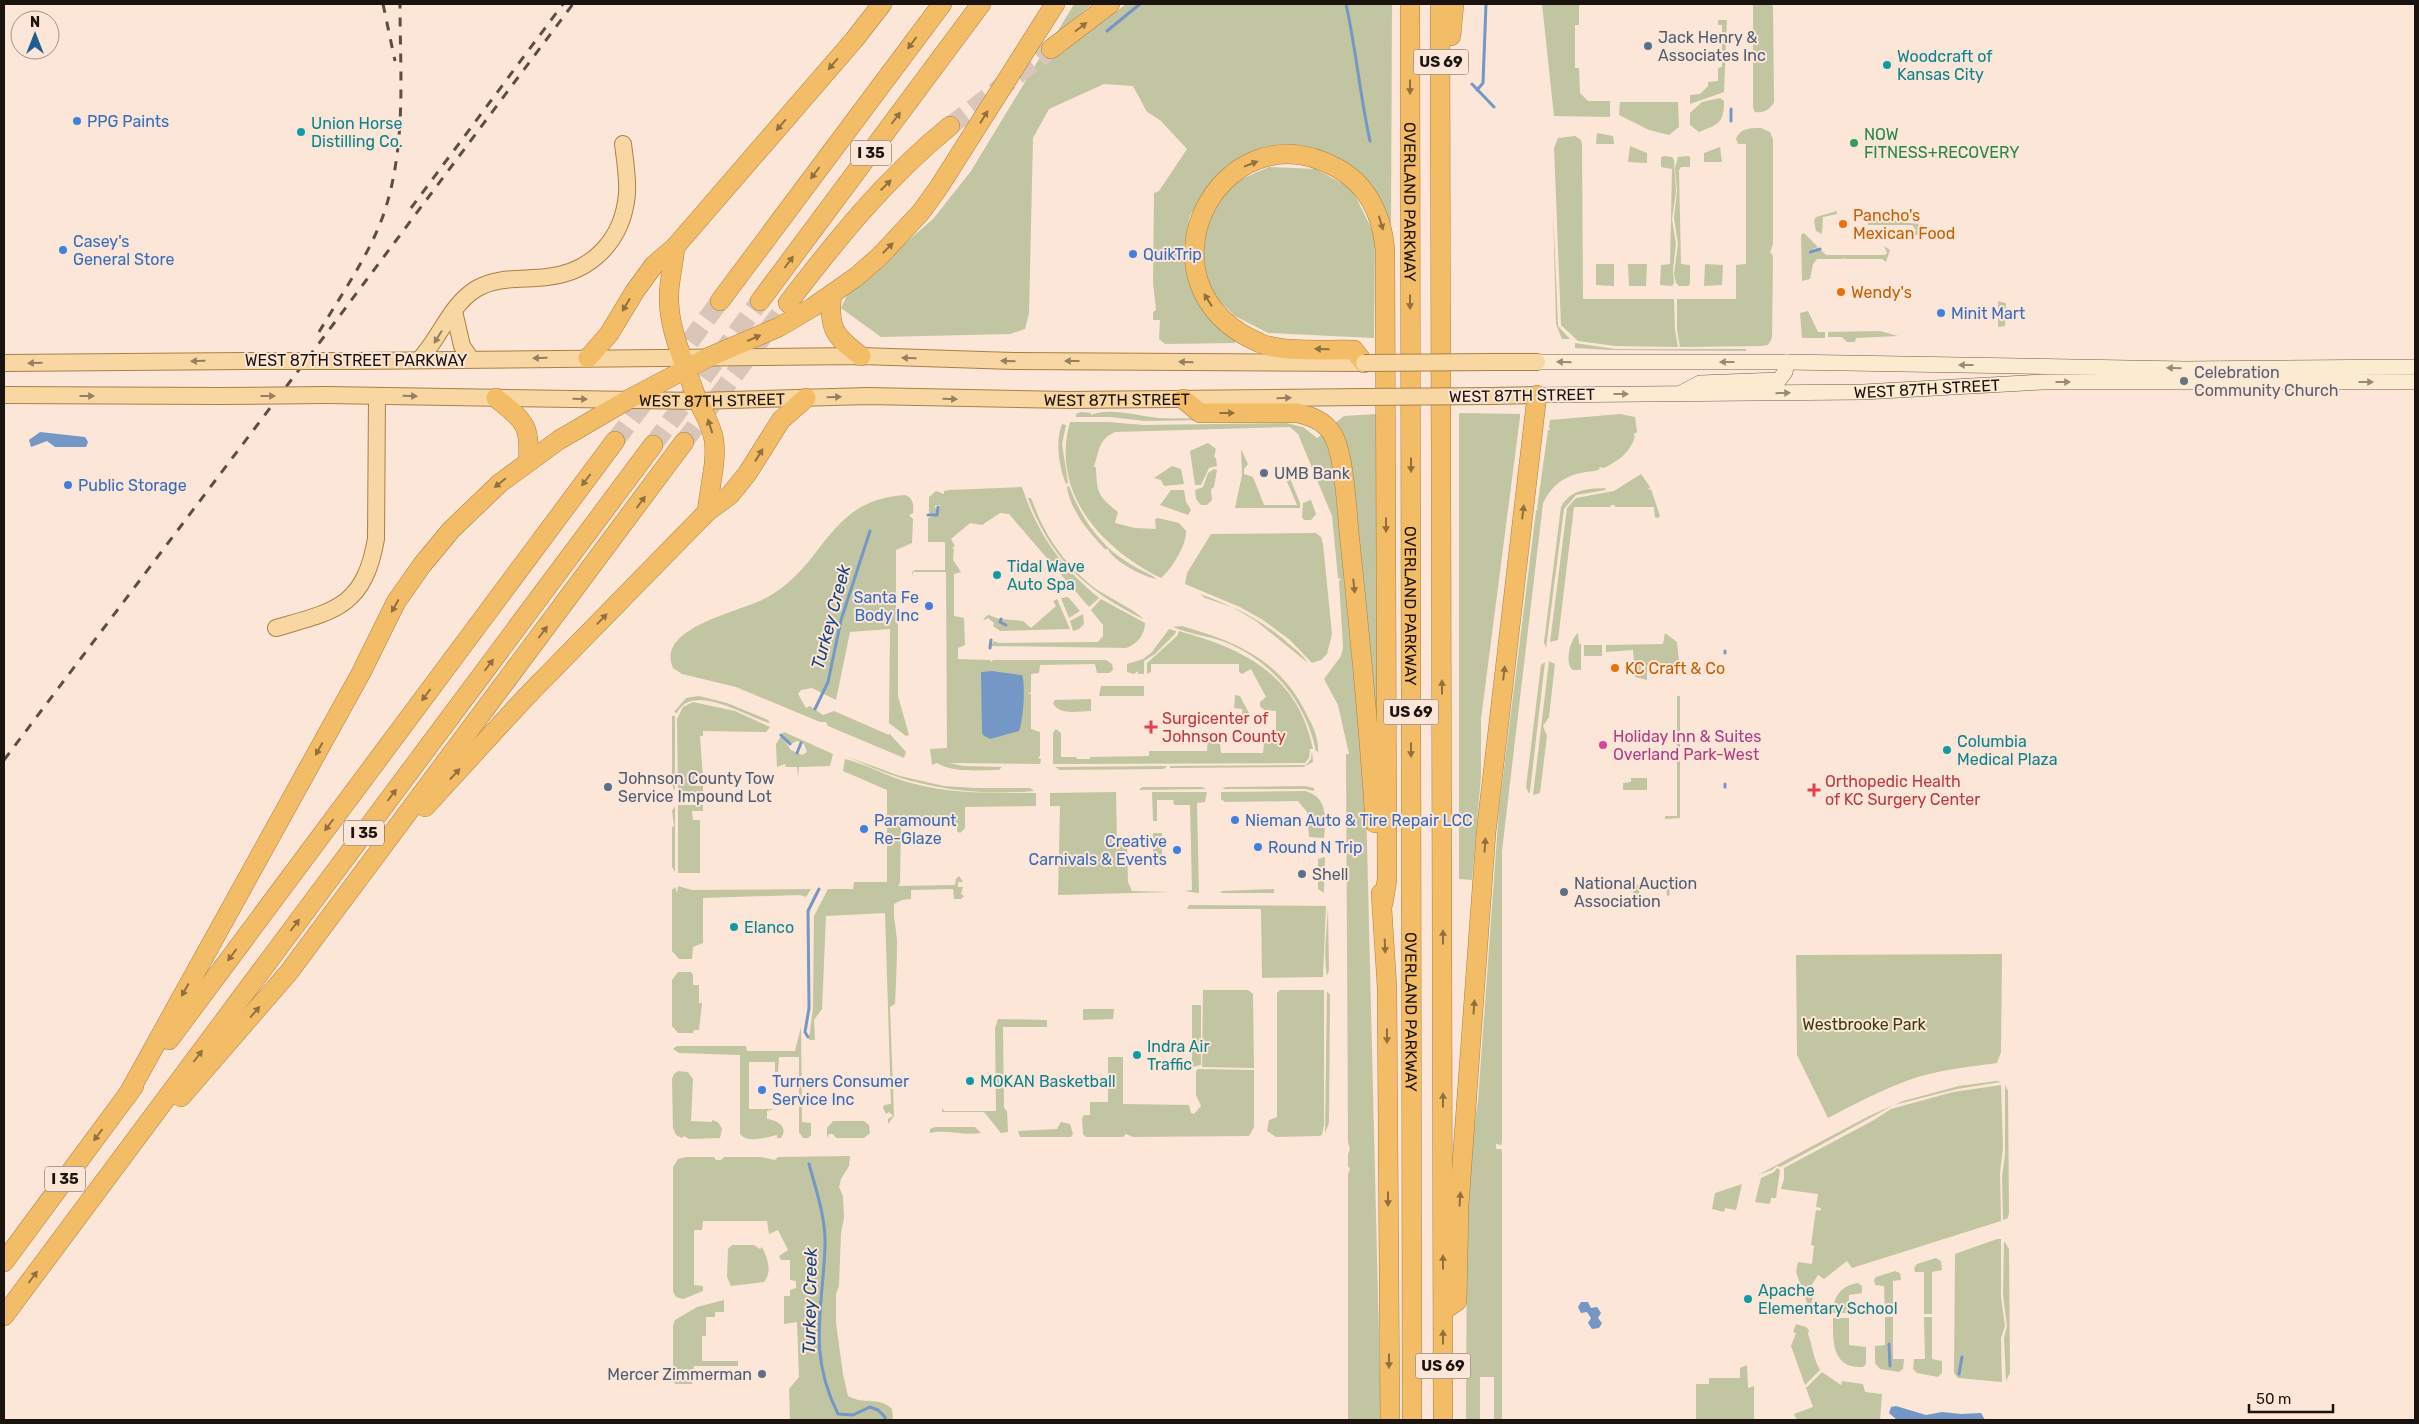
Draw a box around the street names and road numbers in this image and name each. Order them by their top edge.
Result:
road number: US 69 [1414,50,1468,74]
street label: OVERLAND PARKWAY [1400,122,1419,282]
road number: I 35 [851,140,891,166]
street label: WEST 87TH STREET PARKWAY [245,351,467,370]
street label: WEST 87TH STREET [1854,375,2001,402]
street label: WEST 87TH STREET [1449,385,1595,406]
street label: WEST 87TH STREET [639,389,785,411]
street label: WEST 87TH STREET [1043,390,1190,410]
street label: OVERLAND PARKWAY [1401,526,1420,686]
road number: US 69 [1384,700,1438,724]
road number: I 35 [344,820,384,846]
street label: OVERLAND PARKWAY [1401,932,1421,1092]
road number: I 35 [45,1166,85,1192]
road number: US 69 [1416,1354,1470,1378]

